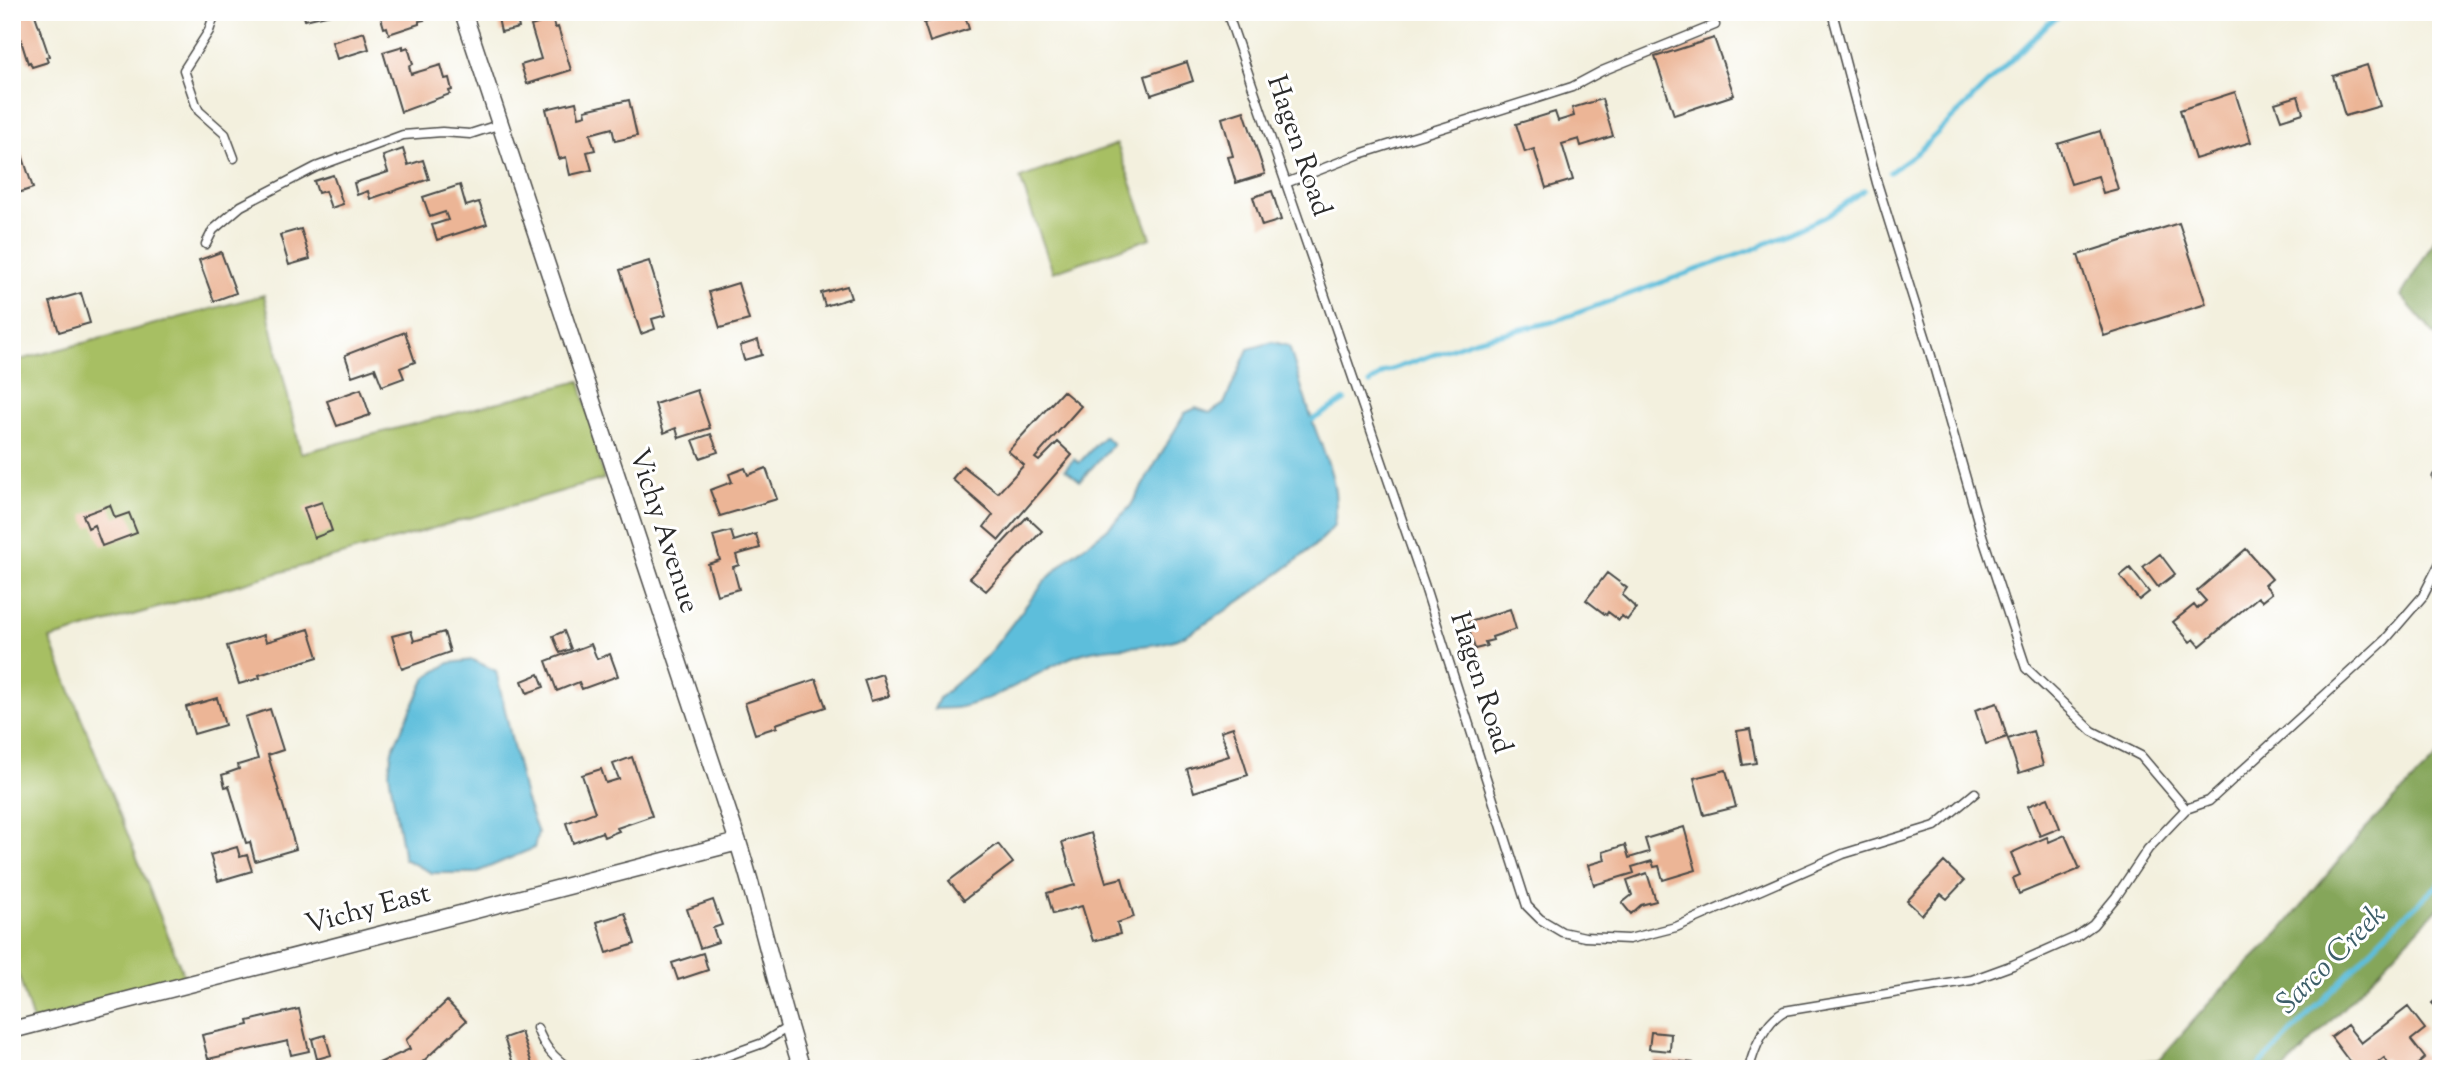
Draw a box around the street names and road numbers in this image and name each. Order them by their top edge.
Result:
street label: Hagen Road [1255,70,1341,222]
street label: Vichy Avenue [618,444,708,618]
street label: Hagen Road [1438,607,1522,759]
street label: Vichy East [301,874,435,946]

